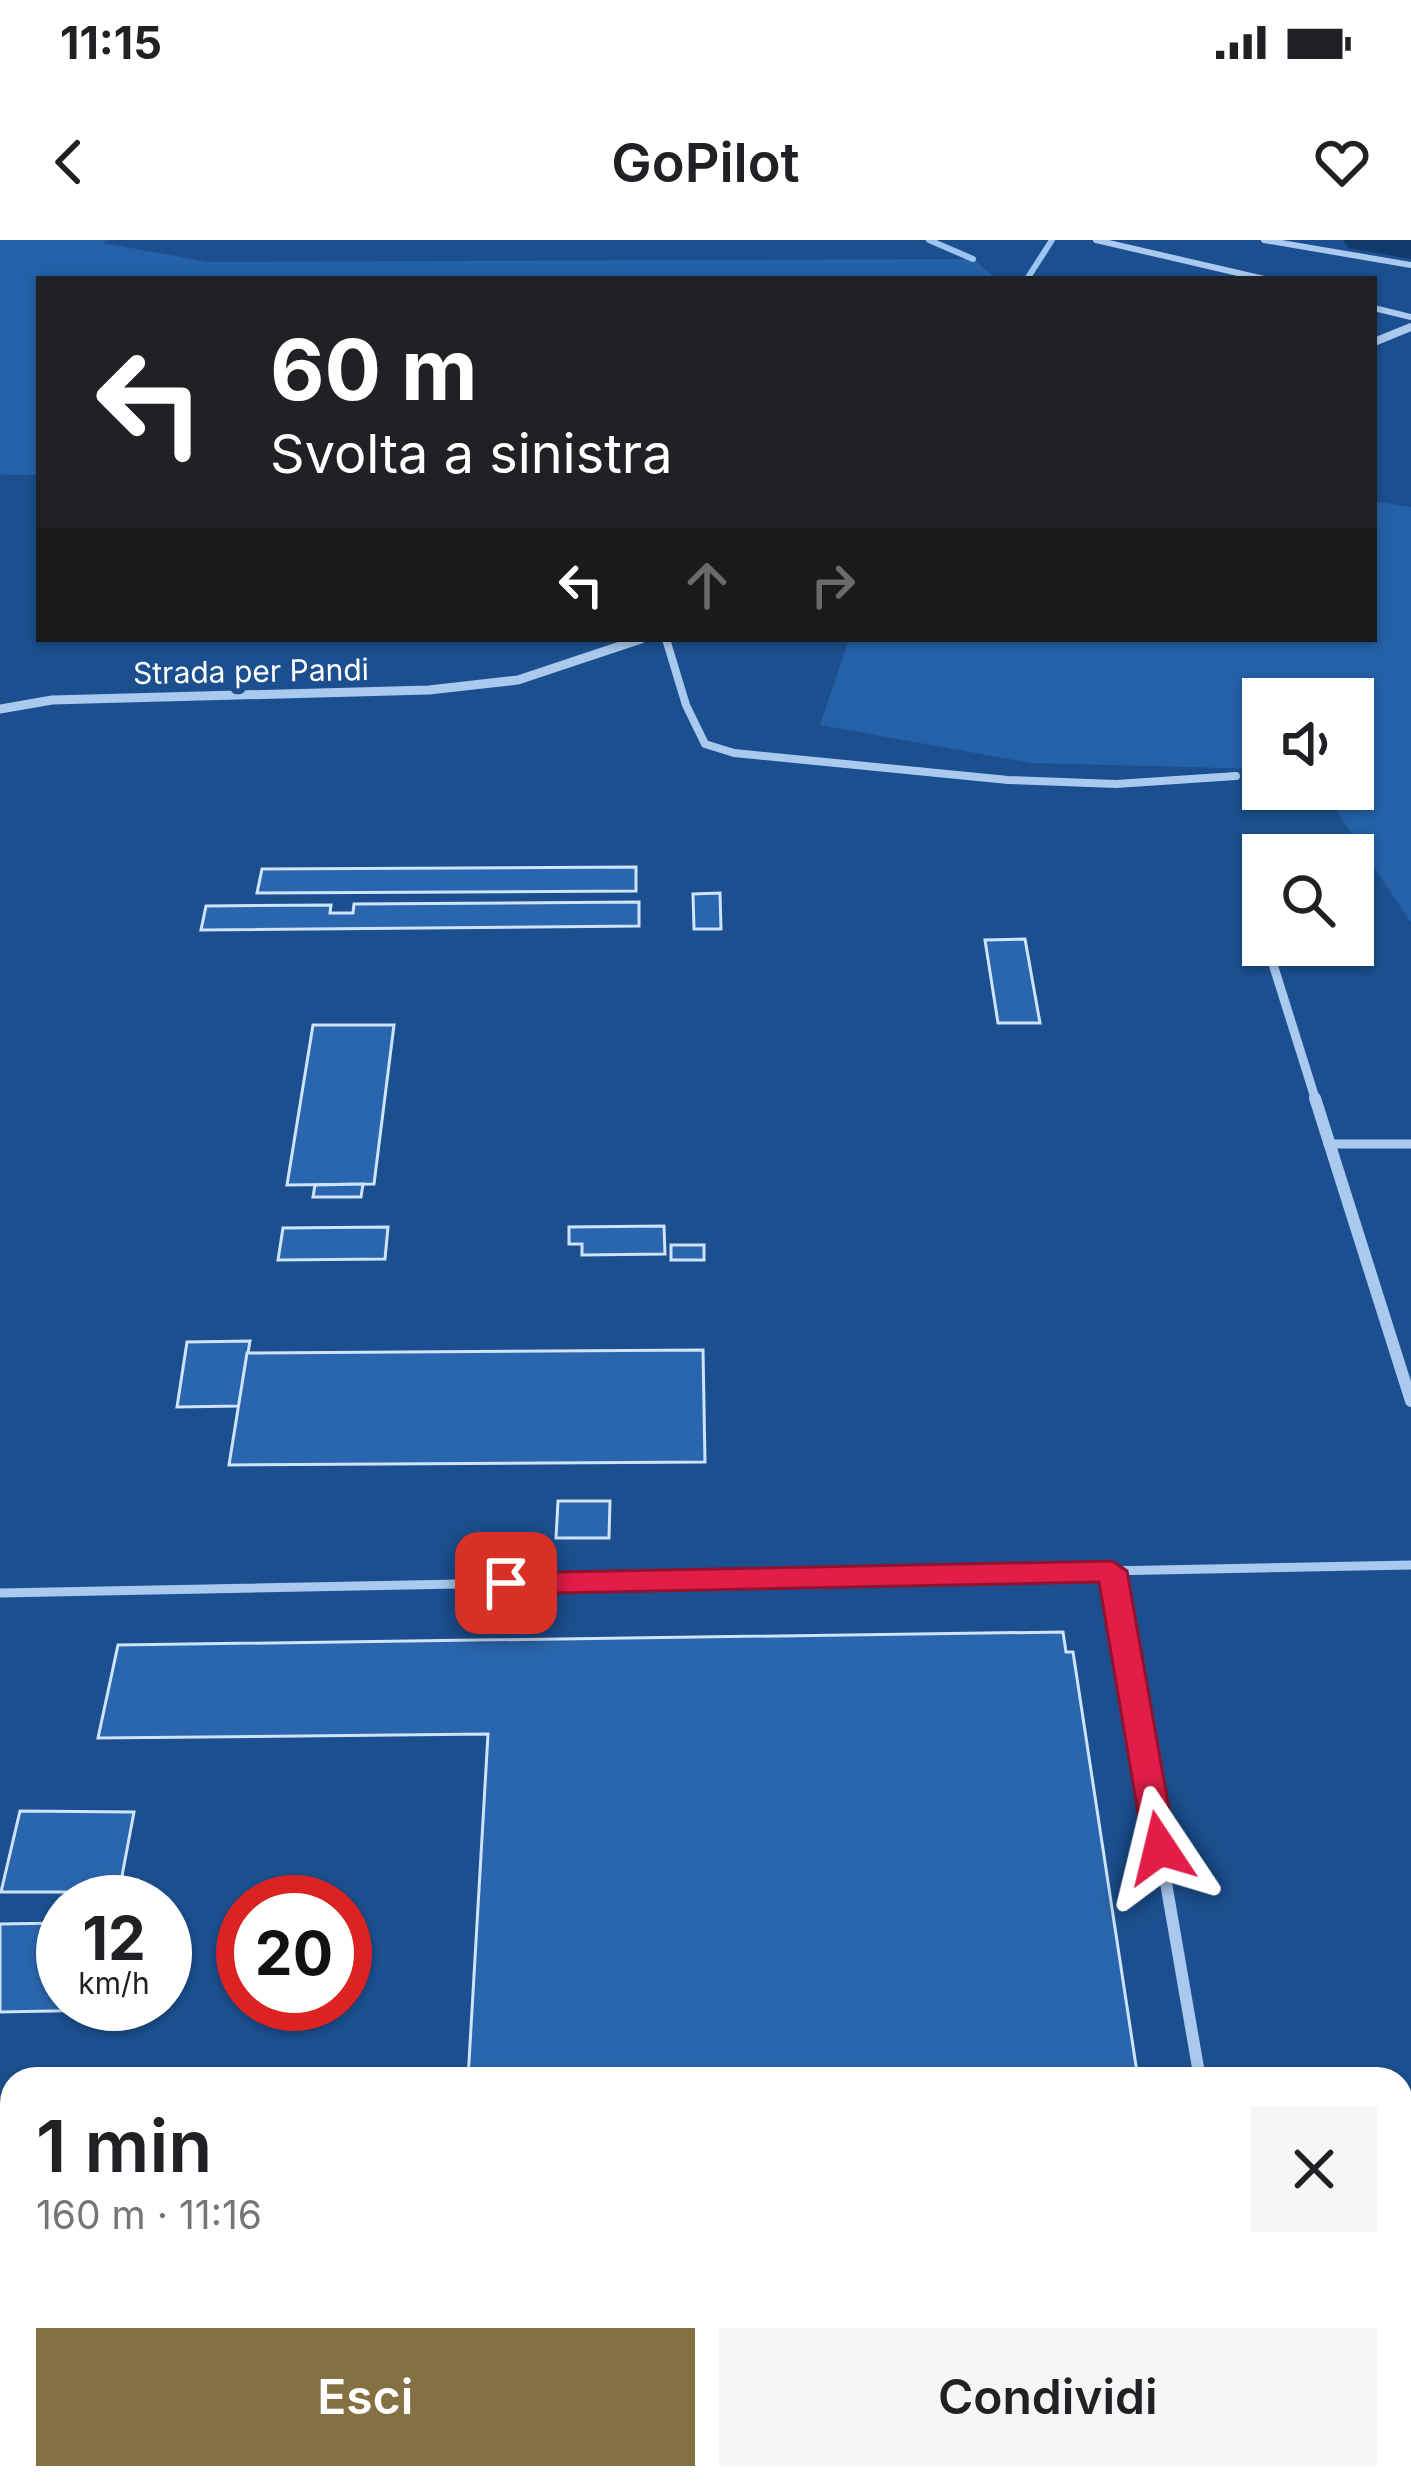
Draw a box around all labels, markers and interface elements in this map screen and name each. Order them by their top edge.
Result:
text: 11:15 [60,15,162,70]
icon: back [36,129,102,195]
icon: heart [1309,129,1375,195]
text: GoPilot [611,130,800,195]
text: 60 m [270,319,478,420]
icon: left [72,324,228,480]
text: Svolta a sinistra [270,421,673,486]
icon: left [548,552,614,618]
icon: ahead [674,552,740,618]
icon: right [800,552,866,618]
street label: Strada per Pandi [133,651,369,691]
map controls [1242,678,1374,966]
button: sound [1242,678,1374,810]
button: search [1242,834,1374,966]
pin [455,1532,557,1634]
icon: arrive [473,1550,539,1616]
position arrow [1097,1785,1223,1911]
speed limit sign: 20 [216,1875,372,2031]
text: 12 [82,1902,146,1974]
text: km/h [78,1965,150,2001]
text: 1 min [36,2102,212,2189]
button: close [1251,2106,1377,2232]
text: 160 m · 11:16 [36,2191,262,2238]
button: Esci [36,2328,695,2466]
button: Condividi [719,2328,1377,2466]

